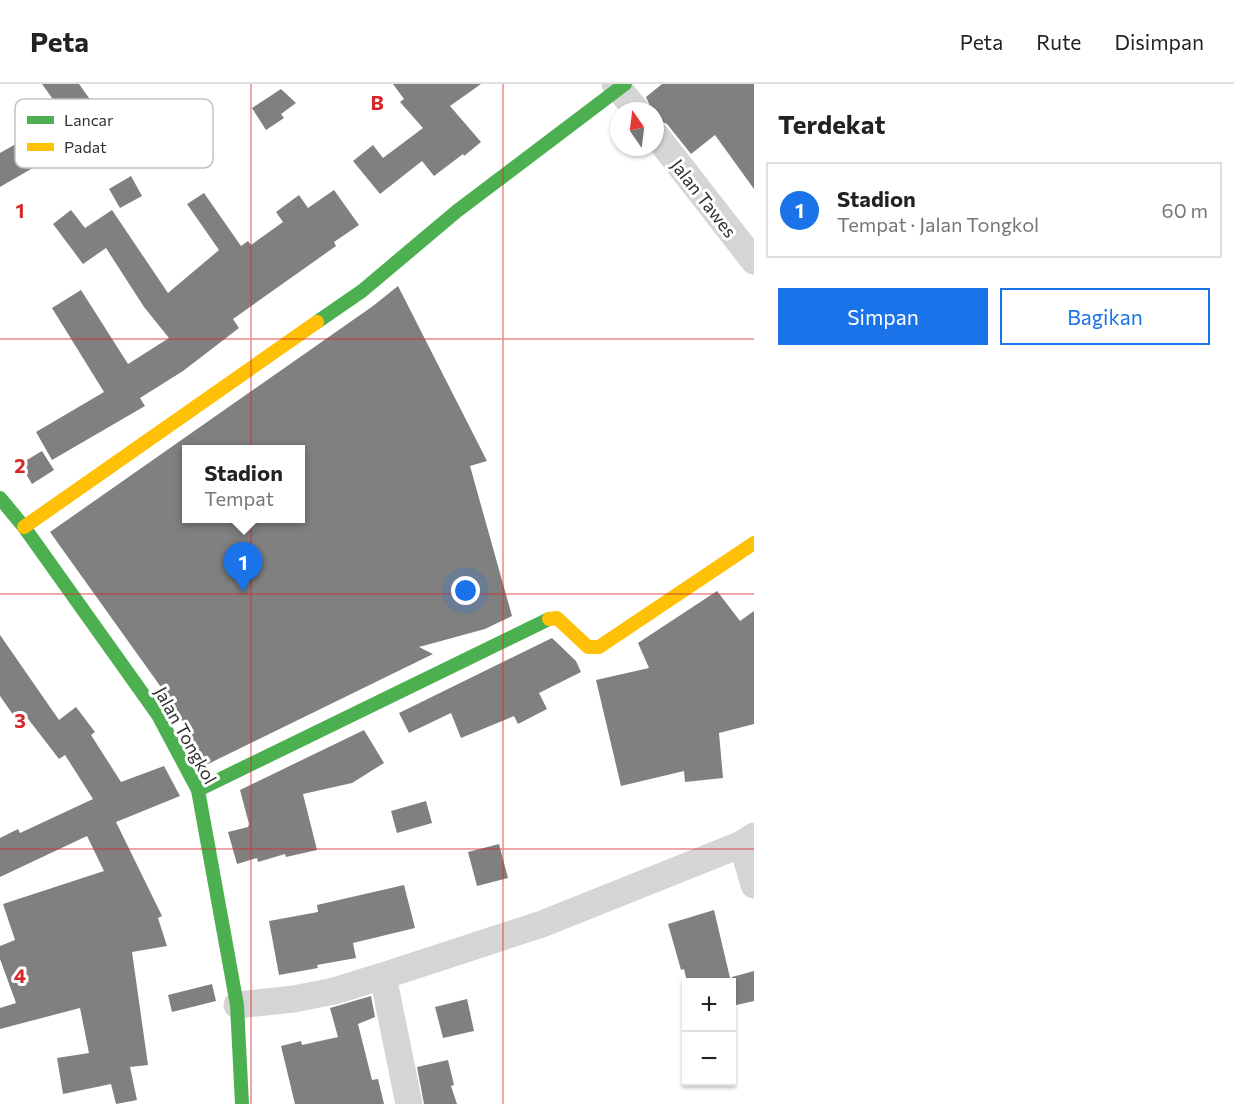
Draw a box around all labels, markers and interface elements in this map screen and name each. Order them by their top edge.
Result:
text: Peta [30,24,89,58]
text: Peta [960,29,1003,54]
text: Rute [1036,29,1081,54]
text: Disimpan [1114,29,1204,54]
text: B [370,90,384,114]
legend [15,99,213,168]
north arrow [610,102,664,156]
text: Terdekat [778,108,885,139]
text: Lancar [64,110,114,129]
text: Padat [64,137,107,156]
street label: Jalan Tawes [667,154,741,242]
text: Stadion [837,185,916,212]
text: 1 [15,198,25,222]
text: 1 [795,198,804,222]
text: 60 m [1162,198,1208,222]
text: Tempat · Jalan Tongkol [837,212,1039,236]
button: Simpan [778,288,988,345]
button: Bagikan [1000,288,1210,345]
popup [182,445,305,523]
text: 2 [14,453,26,477]
text: Stadion [204,459,283,486]
text: Tempat [204,486,274,510]
pin: 1 [224,542,262,592]
your location [451,576,480,605]
street label: Jalan Tongkol [150,682,222,788]
text: 3 [14,708,26,732]
text: 4 [14,963,26,987]
map controls [682,978,736,1086]
button: + [682,978,736,1032]
button: − [682,1032,736,1086]

